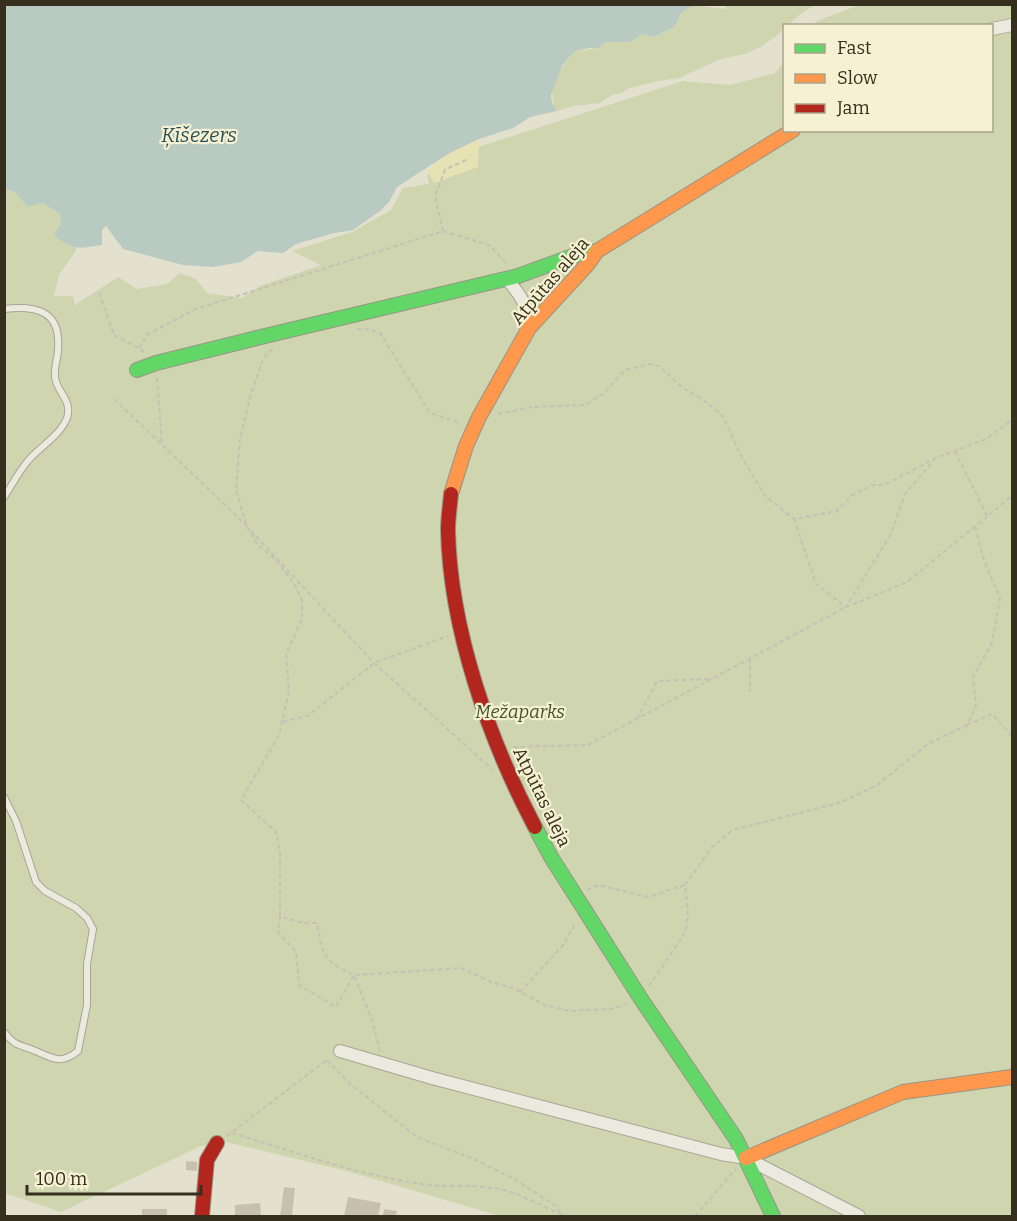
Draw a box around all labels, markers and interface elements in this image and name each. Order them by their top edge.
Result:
legend [783,24,993,132]
text: Fast [837,37,872,59]
text: Slow [837,67,878,89]
text: Jam [836,97,870,119]
water label: Ķīšezers [161,123,237,148]
street label: Atpūtas aleja [506,233,594,329]
park label: Mežaparks [475,701,565,723]
street label: Atpūtas aleja [508,744,576,851]
scale bar [27,1158,201,1196]
text: 100 m [36,1168,87,1190]

